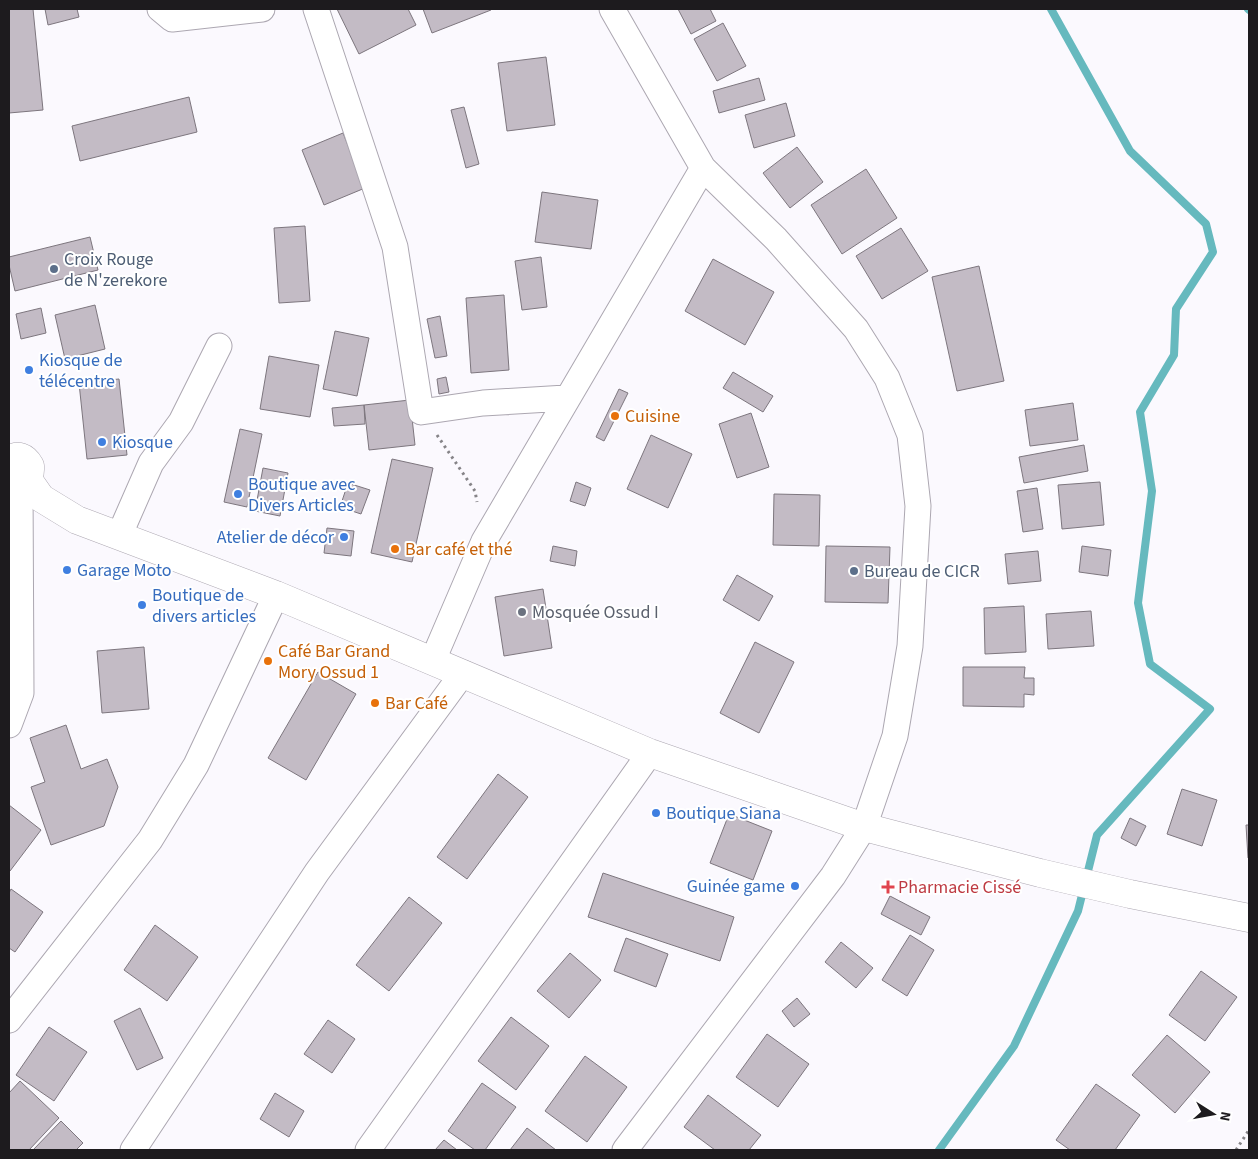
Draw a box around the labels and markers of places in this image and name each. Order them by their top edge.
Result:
place label: Croix Rouge de N'zerekore [64,247,167,293]
marker: Croix Rouge de N'zerekore [48,263,60,275]
place label: Kiosque de télécentre [39,348,122,394]
marker: Kiosque de télécentre [23,364,35,376]
place label: Cuisine [625,404,680,429]
marker: Cuisine [609,410,621,422]
place label: Kiosque [112,430,173,455]
marker: Kiosque [96,436,108,448]
place label: Boutique avec Divers Articles [248,472,356,518]
marker: Boutique avec Divers Articles [232,488,244,500]
place label: Atelier de décor [217,525,335,550]
marker: Atelier de décor [338,531,350,543]
place label: Bar café et thé [405,537,513,562]
marker: Bar café et thé [389,543,401,555]
place label: Garage Moto [77,558,172,583]
place label: Bureau de CICR [864,559,980,584]
marker: Garage Moto [61,564,73,576]
marker: Bureau de CICR [848,565,860,577]
place label: Boutique de divers articles [152,583,256,629]
marker: Boutique de divers articles [136,599,148,611]
place label: Mosquée Ossud I [532,600,659,625]
marker: Mosquée Ossud I [516,606,528,618]
place label: Café Bar Grand Mory Ossud 1 [278,639,390,685]
marker: Café Bar Grand Mory Ossud 1 [262,655,274,667]
place label: Bar Café [385,691,448,716]
marker: Bar Café [369,697,381,709]
place label: Boutique Siana [666,801,781,826]
marker: Boutique Siana [650,807,662,819]
place label: Guinée game [687,874,785,899]
place label: Pharmacie Cissé [898,875,1021,900]
marker: Guinée game [789,880,801,892]
marker: Pharmacie Cissé [882,881,894,893]

